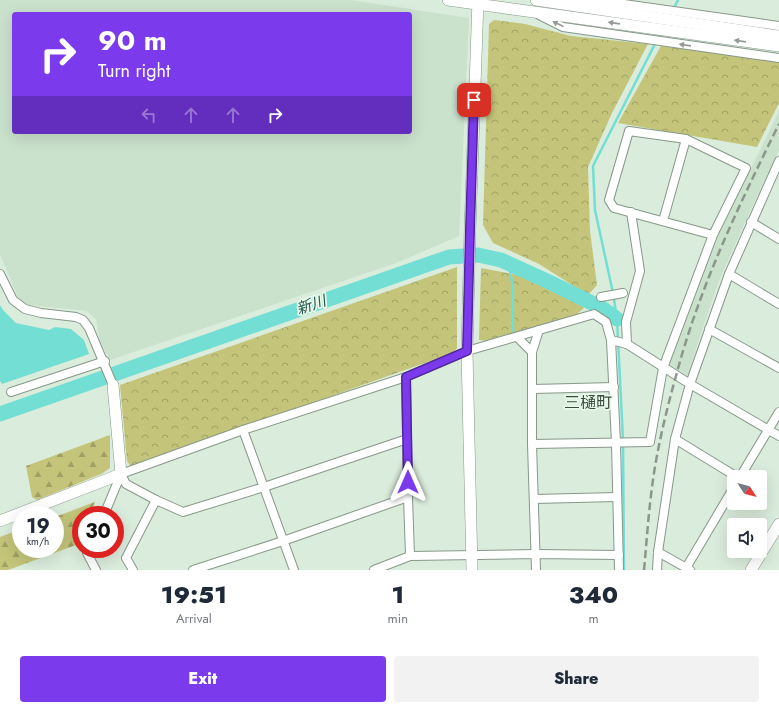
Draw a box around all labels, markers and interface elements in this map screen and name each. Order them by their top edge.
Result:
text: 90 m [98,20,167,61]
one-way arrow [608,20,620,26]
one-way arrow [552,21,564,27]
icon: right [32,28,84,80]
one-way arrow [734,38,746,44]
one-way arrow [679,42,691,48]
text: Turn right [98,58,170,84]
pin [457,83,491,117]
icon: arrive [463,89,485,111]
icon: left [138,104,160,126]
icon: ahead [180,104,202,126]
icon: ahead [222,104,244,126]
icon: right [264,104,286,126]
water label: 新川 [293,289,331,320]
district label: 三樋町 [564,391,612,414]
position arrow [387,461,429,503]
north arrow [727,470,767,510]
map controls [727,470,767,558]
speed limit sign: 30 [72,506,124,558]
text: 19 [26,512,50,541]
button: sound [727,518,767,558]
text: km/h [27,534,49,549]
text: 19:51 [161,577,227,612]
text: 1 [391,577,404,612]
text: 340 [569,577,618,612]
text: Arrival [176,609,212,628]
text: min [388,609,408,628]
text: m [588,609,599,628]
button: Exit [20,656,386,702]
button: Share [394,656,759,702]

